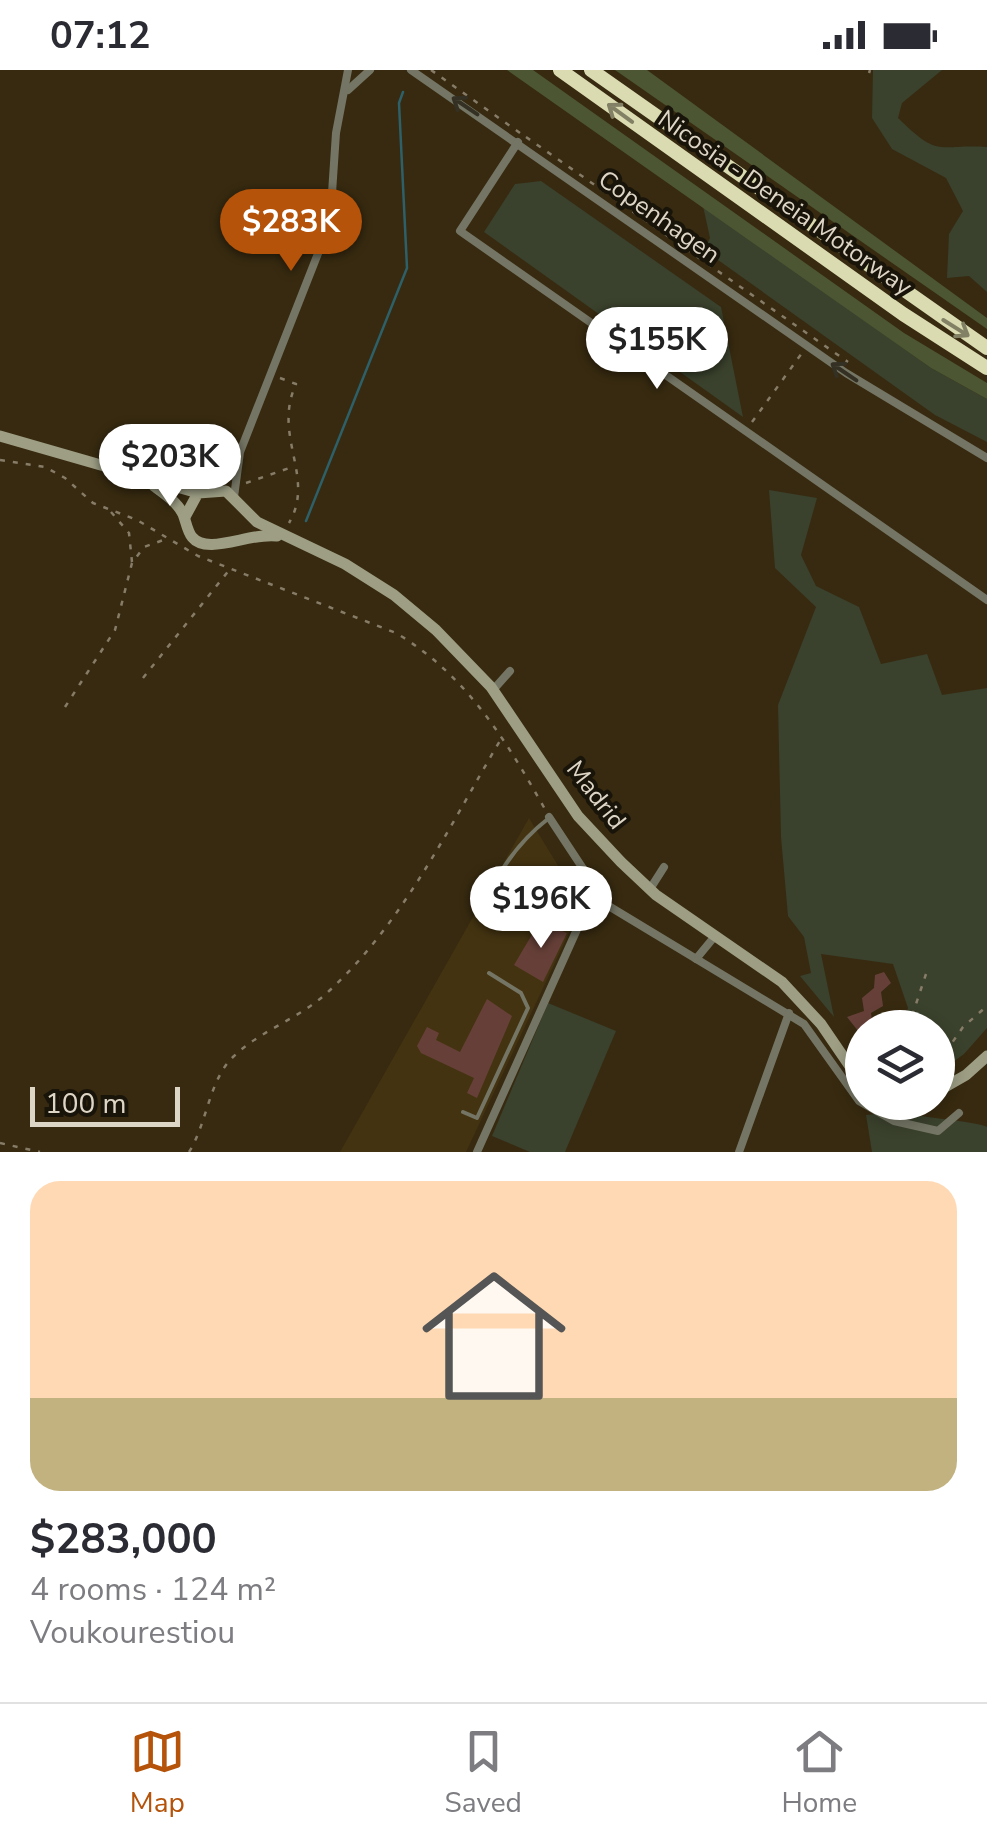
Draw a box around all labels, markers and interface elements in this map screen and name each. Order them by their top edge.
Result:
text: 07:12 [50,10,151,61]
one-way arrow [451,96,479,117]
one-way arrow [606,102,634,123]
street label: Nicosia - Deneia Motorway [651,102,919,304]
street label: Copenhagen [591,162,727,272]
pin: $283K [221,189,361,274]
text: $283K [242,200,340,243]
pin: $155K [587,307,727,392]
text: $155K [608,318,706,361]
one-way arrow [941,318,970,339]
one-way arrow [830,362,858,383]
pin: $203K [100,424,240,509]
text: $203K [121,435,219,478]
street label: Madrid [558,754,634,836]
pin: $196K [471,866,611,951]
text: $196K [492,877,590,920]
map controls [845,1010,955,1120]
button: layers [845,1010,955,1120]
scale bar [30,1082,180,1126]
text: 100 m [45,1085,127,1123]
icon: home [404,1246,584,1426]
text: $283,000 [30,1511,217,1568]
text: 4 rooms · 124 m² [30,1568,276,1611]
text: Voukourestiou [30,1611,235,1654]
tab: Map [130,1724,185,1822]
tab: Saved [445,1724,522,1822]
tab: Home [781,1724,857,1822]

